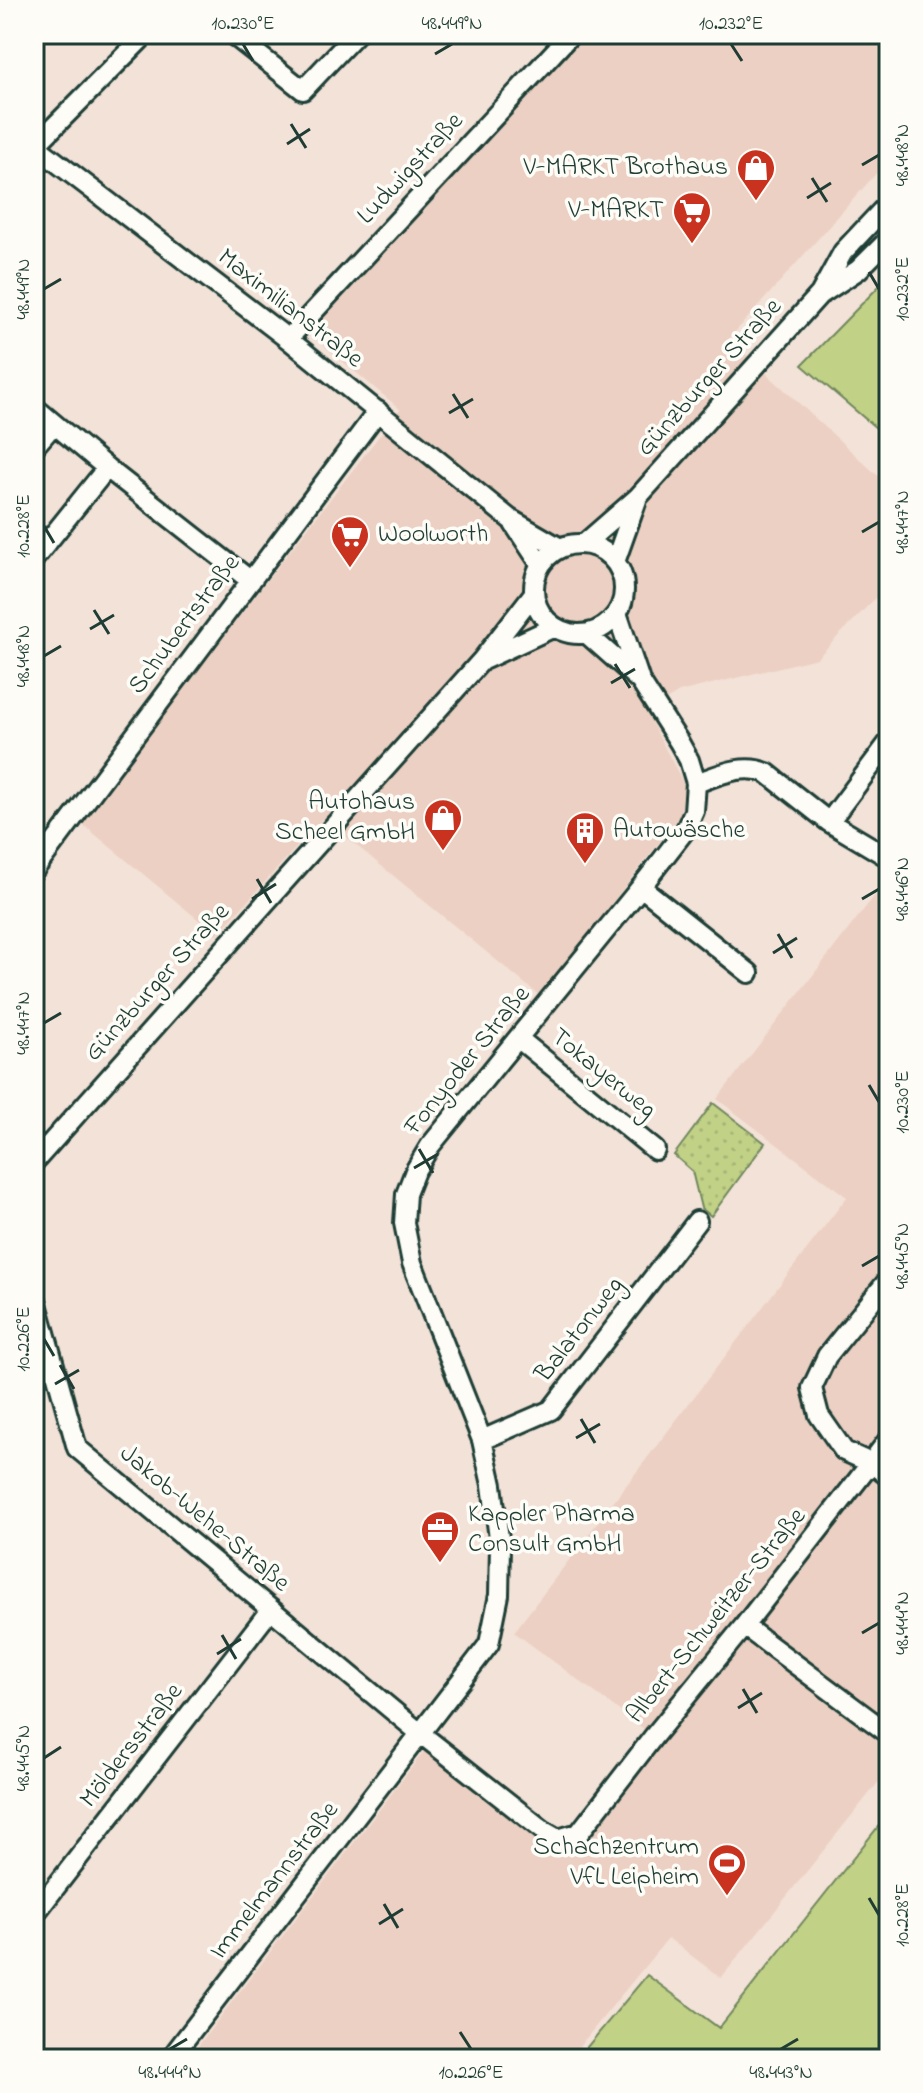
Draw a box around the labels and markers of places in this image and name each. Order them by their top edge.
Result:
shop icon: V-MARKT Brothaus [735,147,777,202]
place label: V-MARKT Brothaus [523,149,728,187]
supermarket icon: V-MARKT [671,190,713,245]
place label: V-MARKT [567,192,664,230]
supermarket icon: Woolworth [329,514,371,569]
place label: Woolworth [378,516,488,554]
place label: Autohaus Scheel GmbH [275,784,415,852]
shop icon: Autohaus Scheel GmbH [422,797,464,852]
building icon: Autowäsche [564,810,606,865]
place label: Autowäsche [613,812,745,850]
place label: Kappler Pharma Consult GmbH [468,1496,635,1564]
office icon: Kappler Pharma Consult GmbH [419,1509,461,1564]
place label: Schachzentrum VfL Leipheim [533,1829,699,1897]
sports icon: Schachzentrum VfL Leipheim [706,1842,748,1897]

